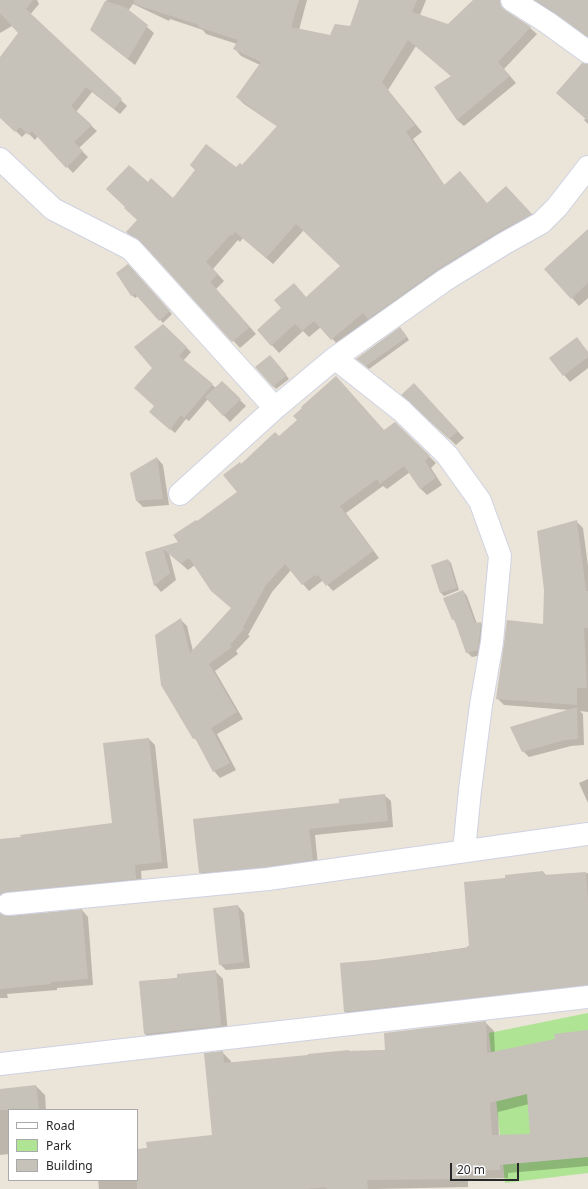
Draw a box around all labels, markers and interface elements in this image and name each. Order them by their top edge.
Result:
legend [8,1109,138,1181]
text: Road [46,1117,75,1134]
text: Park [46,1137,71,1154]
scale bar [452,1155,521,1181]
text: Building [46,1157,93,1174]
text: 20 m [457,1161,485,1178]

